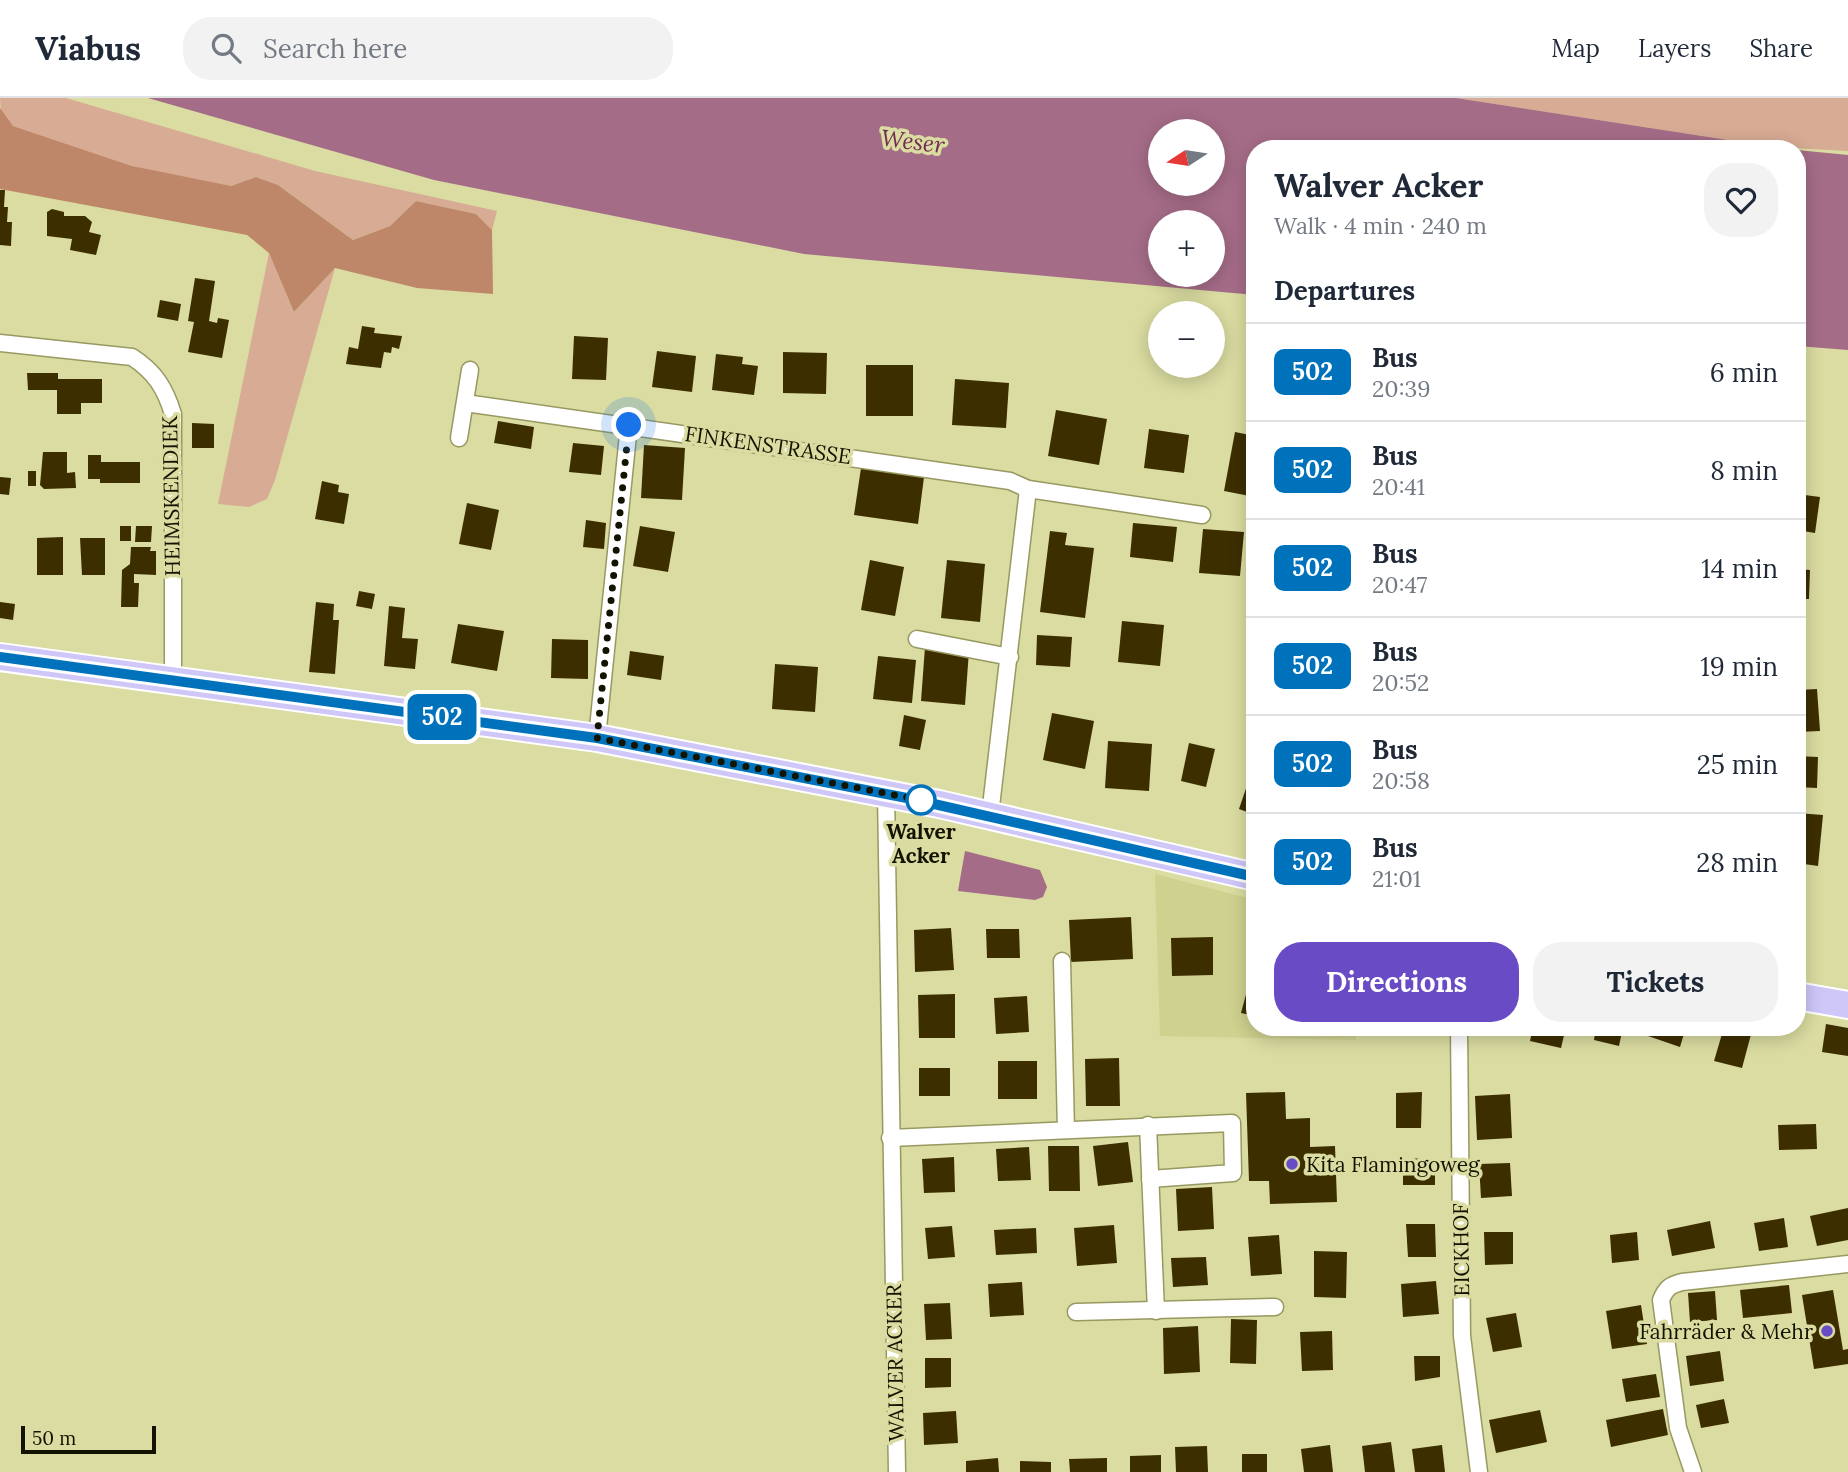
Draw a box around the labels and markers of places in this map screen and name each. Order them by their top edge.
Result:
marker: Walver Acker [906,785,936,815]
place label: Walver Acker [886,818,956,869]
place label: Kita Flamingoweg [1306,1151,1480,1178]
marker: Kita Flamingoweg [1284,1156,1300,1172]
place label: Fahrräder & Mehr [1639,1318,1813,1345]
marker: Fahrräder & Mehr [1819,1323,1835,1339]

